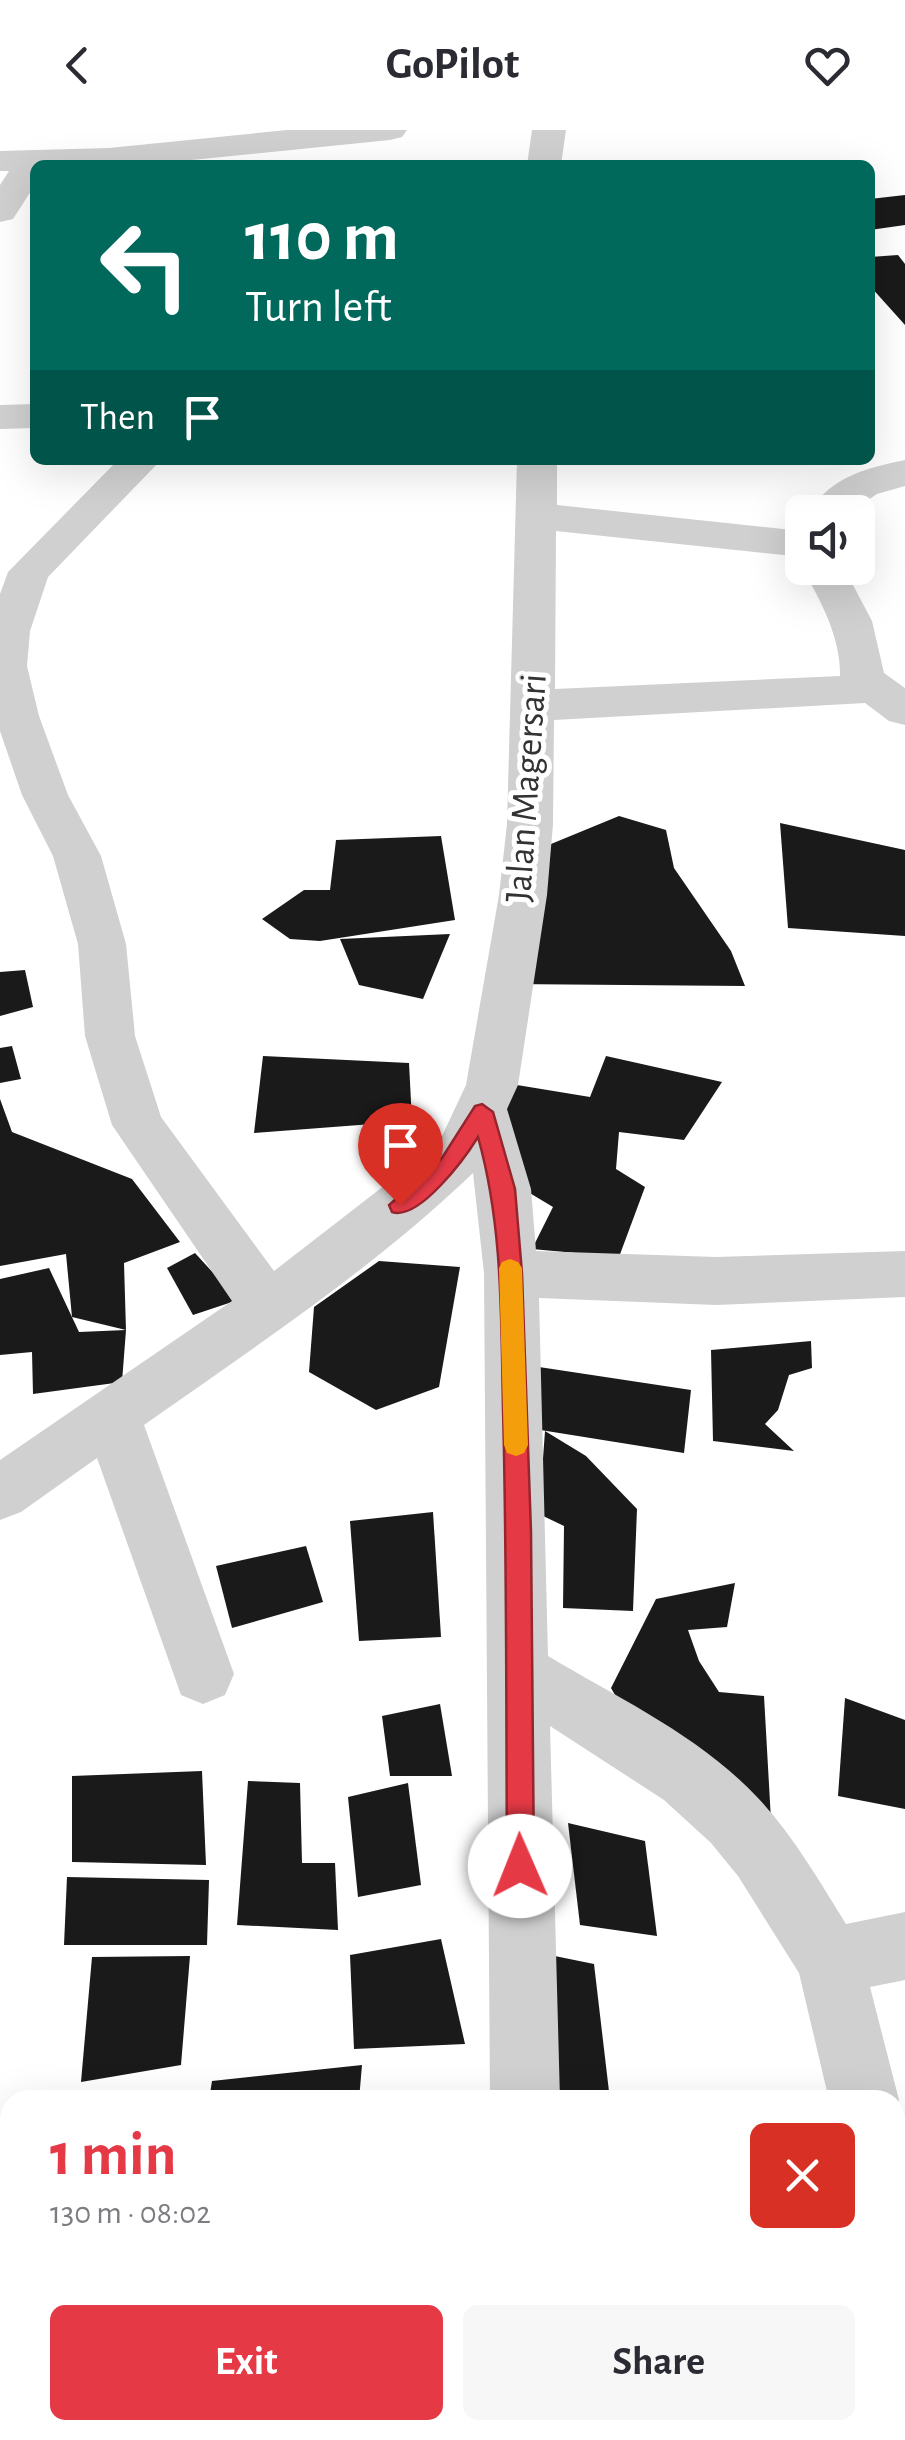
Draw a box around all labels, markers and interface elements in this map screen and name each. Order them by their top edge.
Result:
icon: back [50,38,105,93]
icon: heart [800,38,855,93]
text: GoPilot [386,42,519,87]
icon: left [80,200,210,330]
text: 110 m [245,203,399,273]
text: Turn left [245,285,392,330]
icon: arrive [175,390,230,445]
text: Then [80,399,155,437]
map controls [785,495,875,585]
button: sound [785,495,875,585]
street label: Jalan Magersari [500,672,554,904]
pin [358,1103,443,1206]
icon: arrive [373,1118,428,1173]
position arrow [468,1814,572,1918]
button: close [750,2123,855,2228]
text: 1 min [50,2126,176,2186]
text: 130 m · 08:02 [50,2197,211,2229]
button: Exit [50,2305,443,2420]
button: Share [463,2305,855,2420]

